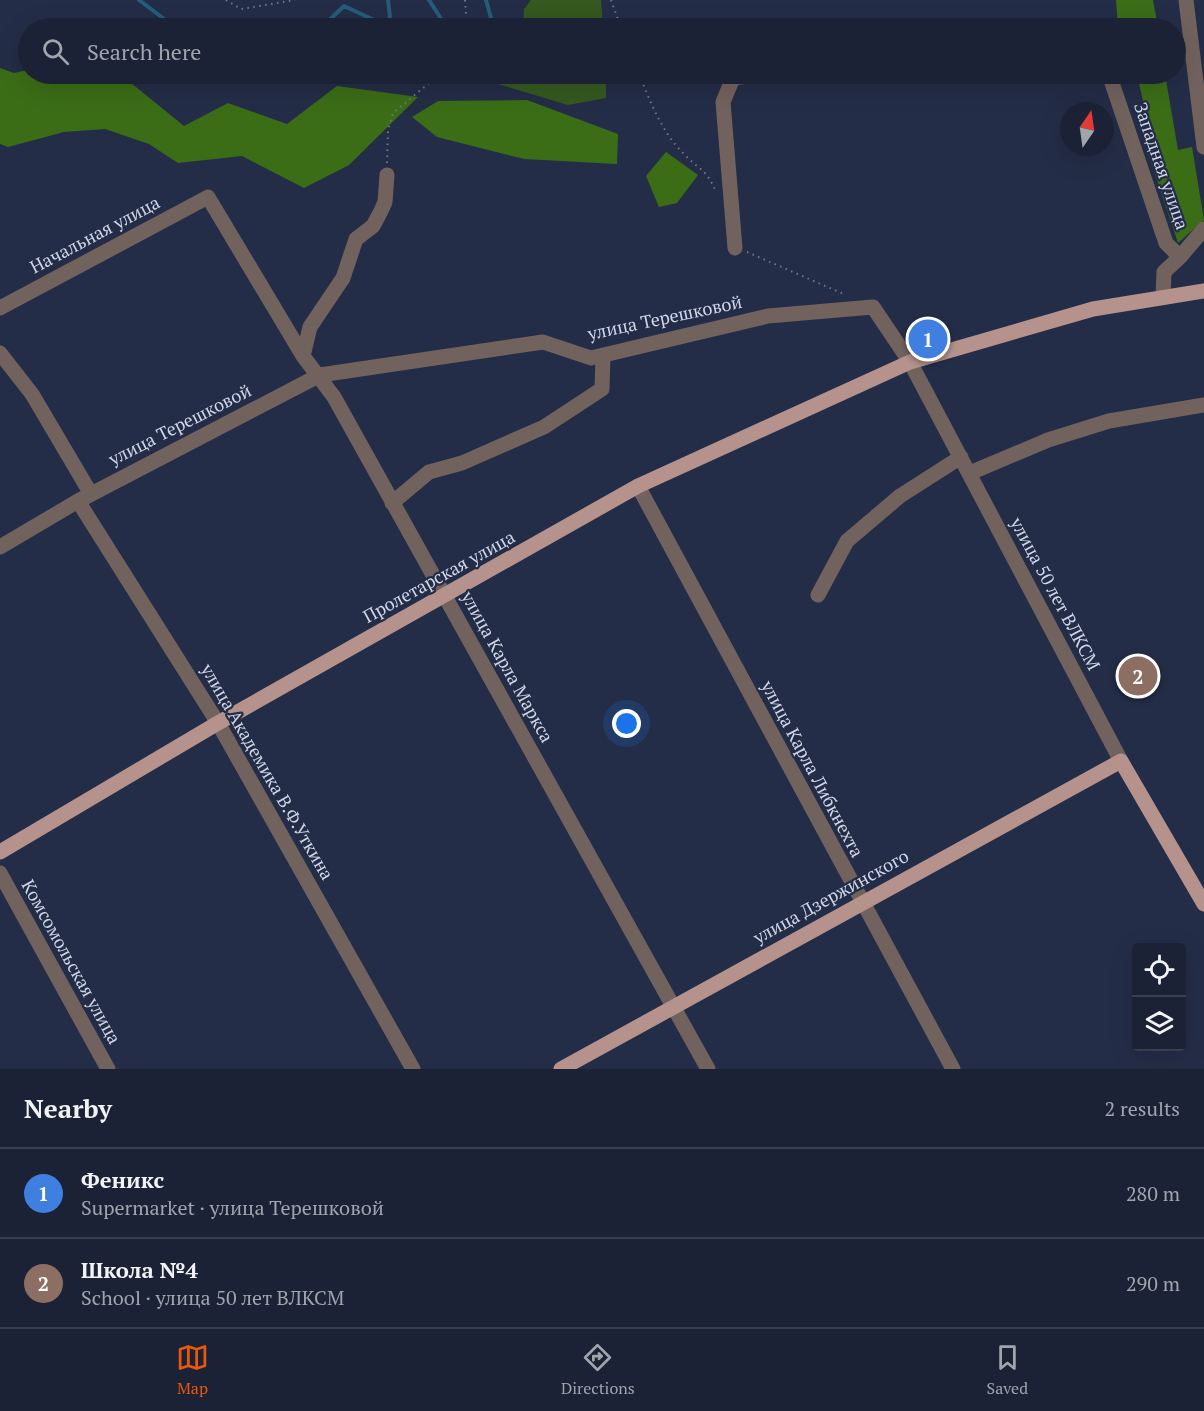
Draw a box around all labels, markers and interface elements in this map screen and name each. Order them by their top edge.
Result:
search box [18,18,1186,84]
icon: search [39,35,72,68]
text: Search here [87,37,201,66]
street label: Западная улица [1129,99,1195,233]
north arrow [1060,102,1114,156]
street label: Начальная улица [25,190,164,278]
street label: улица Терешковой [584,289,744,345]
pin: 1 [908,316,948,362]
street label: улица Терешковой [103,378,255,471]
street label: улица 50 лет ВЛКСМ [1005,512,1107,675]
street label: Пролетарская улица [358,524,519,628]
street label: улица Карла Маркса [456,586,559,746]
pin: 2 [1118,654,1158,698]
street label: улица Академика В.Ф.Уткина [196,658,340,884]
street label: улица Карла Либкнехта [756,675,870,861]
your location [612,709,641,738]
street label: улица Дзержинского [748,843,913,949]
street label: Комсомольская улица [17,875,127,1048]
map controls [1132,943,1186,1051]
button: locate [1132,943,1186,997]
button: layers [1132,997,1186,1051]
text: Nearby [24,1091,112,1125]
text: 2 results [1105,1095,1180,1122]
text: Феникс [81,1165,164,1194]
text: 1 [38,1180,49,1207]
text: 280 m [1126,1180,1180,1207]
text: Supermarket · улица Терешковой [81,1194,384,1221]
text: Школа №4 [81,1255,198,1284]
text: 2 [38,1270,49,1297]
text: 290 m [1126,1270,1180,1297]
text: School · улица 50 лет ВЛКСМ [81,1284,344,1311]
tab: Map [176,1341,209,1399]
tab: Directions [561,1341,635,1399]
tab: Saved [987,1341,1028,1399]

